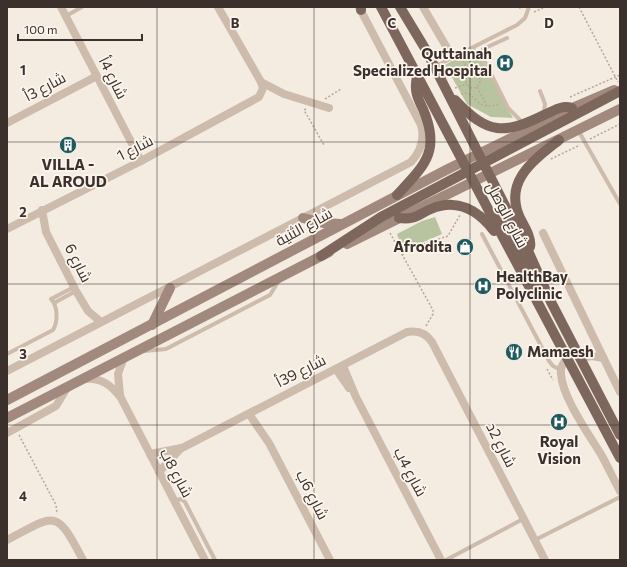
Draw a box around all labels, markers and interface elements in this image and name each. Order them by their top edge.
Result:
text: B [231,15,240,31]
text: C [388,15,397,31]
text: D [544,15,554,31]
scale bar [18,16,142,42]
text: 100 m [24,22,58,36]
place label: Quttainah Specialized Hospital [353,44,492,79]
street label: شارع 4أ [93,53,132,103]
hospital icon: Quttainah Specialized Hospital [495,53,515,73]
text: 1 [20,62,26,78]
street label: شارع 3أ [21,68,70,107]
street label: شارع 1 [113,130,157,167]
building icon: VILLA - AL AROUD [58,135,78,155]
place label: VILLA - AL AROUD [29,155,107,190]
street label: شارع الوصل [480,179,533,252]
street label: شارع الثنية [272,203,336,252]
text: 2 [19,204,27,220]
place label: Afrodita [393,237,452,255]
shop icon: Afrodita [455,237,475,257]
street label: شارع 6 [59,240,96,286]
place label: HealthBay Polyclinic [496,267,569,302]
hospital icon: HealthBay Polyclinic [473,276,493,296]
restaurant icon: Mamaesh [504,342,524,362]
place label: Mamaesh [527,342,594,360]
text: 3 [19,346,27,362]
street label: شارع 39أ [273,350,330,393]
hospital icon: Royal Vision [549,412,569,432]
street label: شارع 2د [480,419,521,471]
place label: Royal Vision [537,432,581,467]
street label: شارع 4ب [388,444,431,500]
street label: شارع 8ب [154,445,197,502]
street label: شارع 6ب [290,467,333,524]
text: 4 [19,488,27,504]

